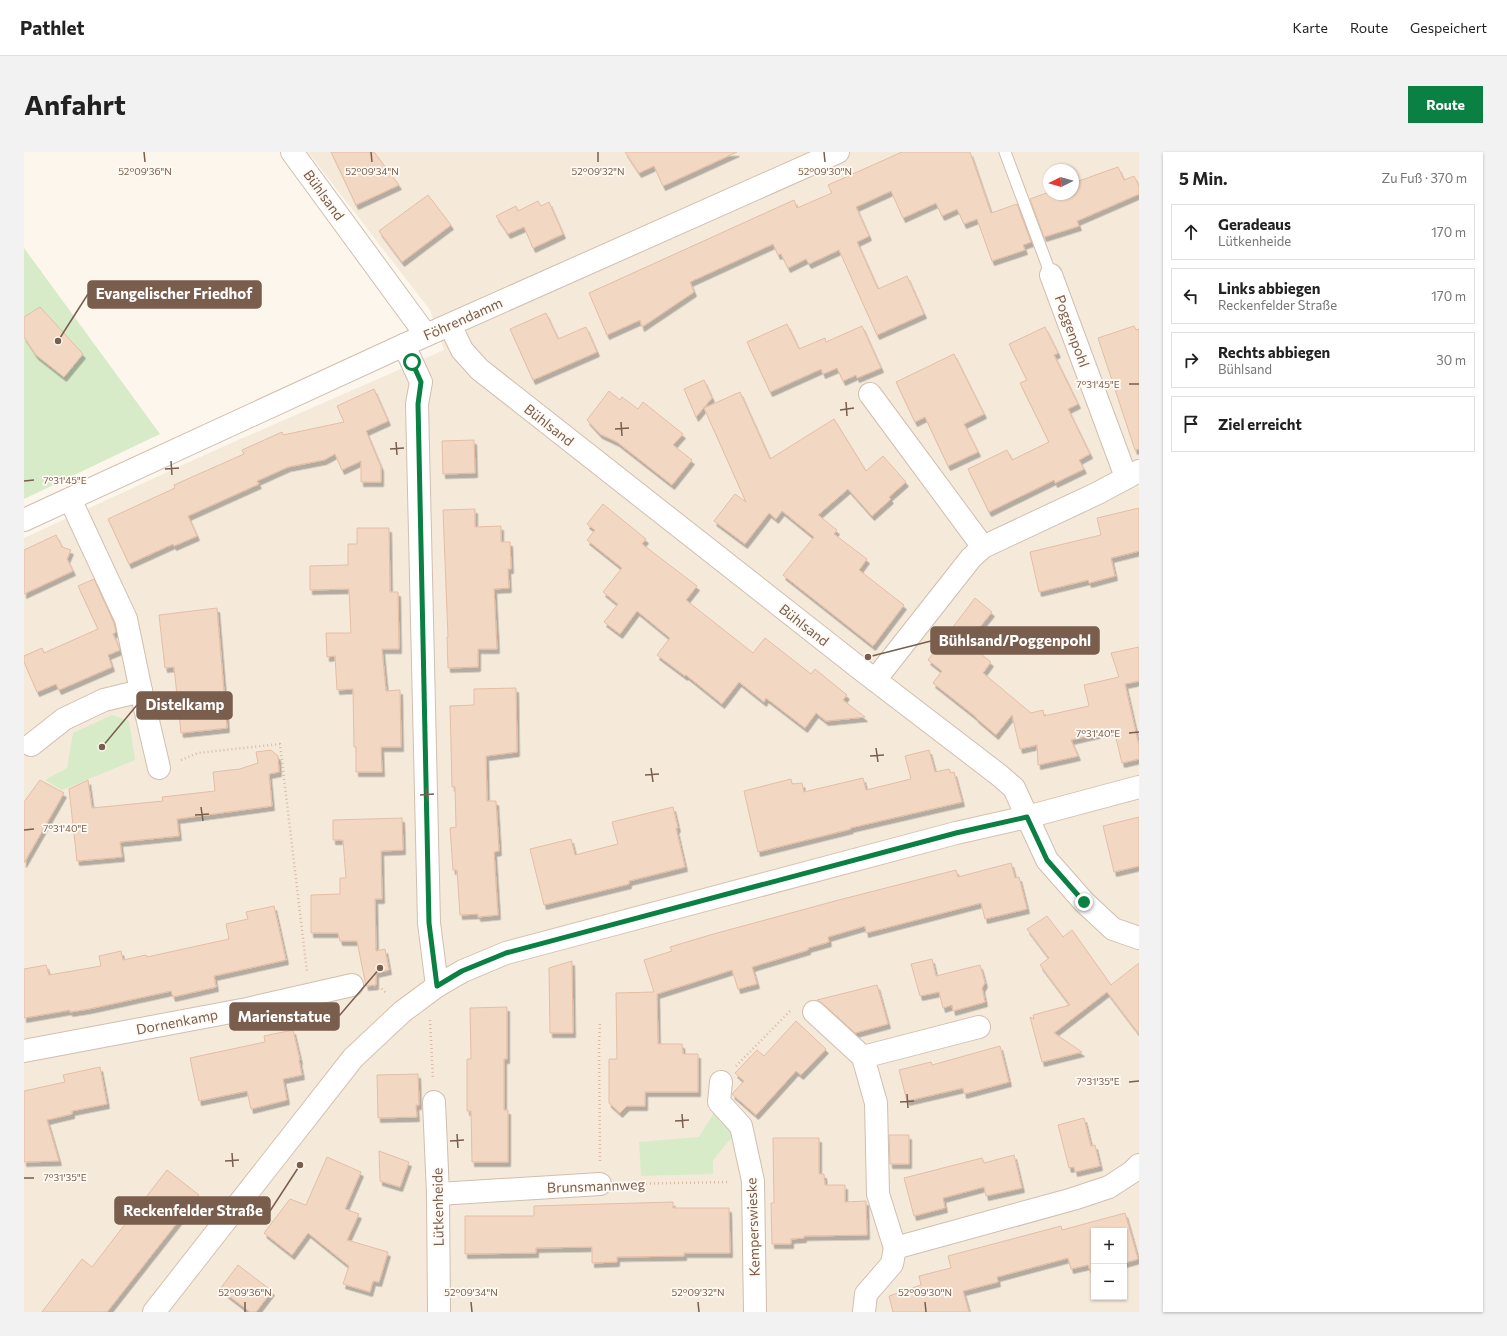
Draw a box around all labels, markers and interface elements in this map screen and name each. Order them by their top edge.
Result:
text: Pathlet [20,16,85,39]
text: Karte [1293,19,1328,36]
text: Route [1350,19,1388,36]
text: Gespeichert [1410,19,1487,36]
button: Route [1408,86,1483,123]
text: Anfahrt [24,87,126,121]
north arrow [1043,164,1079,200]
text: 52°09'36"N [118,165,172,177]
text: 52°09'34"N [345,165,399,177]
text: 52°09'32"N [571,165,625,177]
text: 52°09'30"N [798,165,852,177]
street label: Bühlsand [300,166,348,223]
text: 5 Min. [1179,168,1228,189]
text: Zu Fuß · 370 m [1382,170,1467,186]
text: Geradeaus [1218,215,1291,233]
icon: ahead [1180,221,1202,243]
text: 170 m [1431,224,1466,240]
text: Lütkenheide [1218,233,1291,249]
text: Links abbiegen [1218,279,1320,297]
callout: Evangelischer Friedhof [88,281,261,308]
text: Evangelischer Friedhof [96,284,253,302]
icon: left [1180,285,1202,307]
text: 170 m [1431,288,1466,304]
street label: Poggenpohl [1052,292,1093,369]
street label: Föhrendamm [421,294,505,344]
text: Reckenfelder Straße [1218,297,1337,313]
text: Rechts abbiegen [1218,343,1330,361]
icon: right [1180,349,1202,371]
text: 30 m [1436,352,1466,368]
route start [403,353,421,371]
text: Bühlsand [1218,361,1272,377]
text: 7°31'45"E [1076,378,1120,390]
street label: Bühlsand [521,400,577,449]
icon: arrive [1180,413,1202,435]
text: Ziel erreicht [1218,415,1302,433]
text: 7°31'45"E [43,474,87,486]
street label: Bühlsand [776,600,832,649]
callout: Bühlsand/Poggenpohl [931,627,1099,654]
text: Bühlsand/Poggenpohl [939,631,1091,649]
callout: Distelkamp [137,692,232,719]
text: Distelkamp [146,695,225,713]
text: 7°31'40"E [1076,727,1120,739]
text: 7°31'40"E [43,822,87,834]
route end [1075,893,1093,911]
callout: Marienstatue [230,1003,339,1030]
street label: Dornenkamp [134,1005,219,1038]
text: Marienstatue [237,1007,331,1025]
text: 7°31'35"E [1076,1075,1120,1087]
street label: Lütkenheide [428,1167,447,1247]
text: 7°31'35"E [43,1171,87,1183]
street label: Brunsmannweg [547,1175,646,1196]
street label: Kemperswieske [742,1177,763,1277]
callout: Reckenfelder Straße [115,1197,270,1224]
text: Reckenfelder Straße [123,1201,263,1219]
map controls [1091,1228,1127,1300]
button: + [1091,1228,1127,1264]
button: − [1091,1264,1127,1300]
text: 52°09'36"N [218,1286,272,1298]
text: 52°09'34"N [444,1286,498,1298]
text: 52°09'32"N [671,1286,725,1298]
text: 52°09'30"N [898,1286,952,1298]

